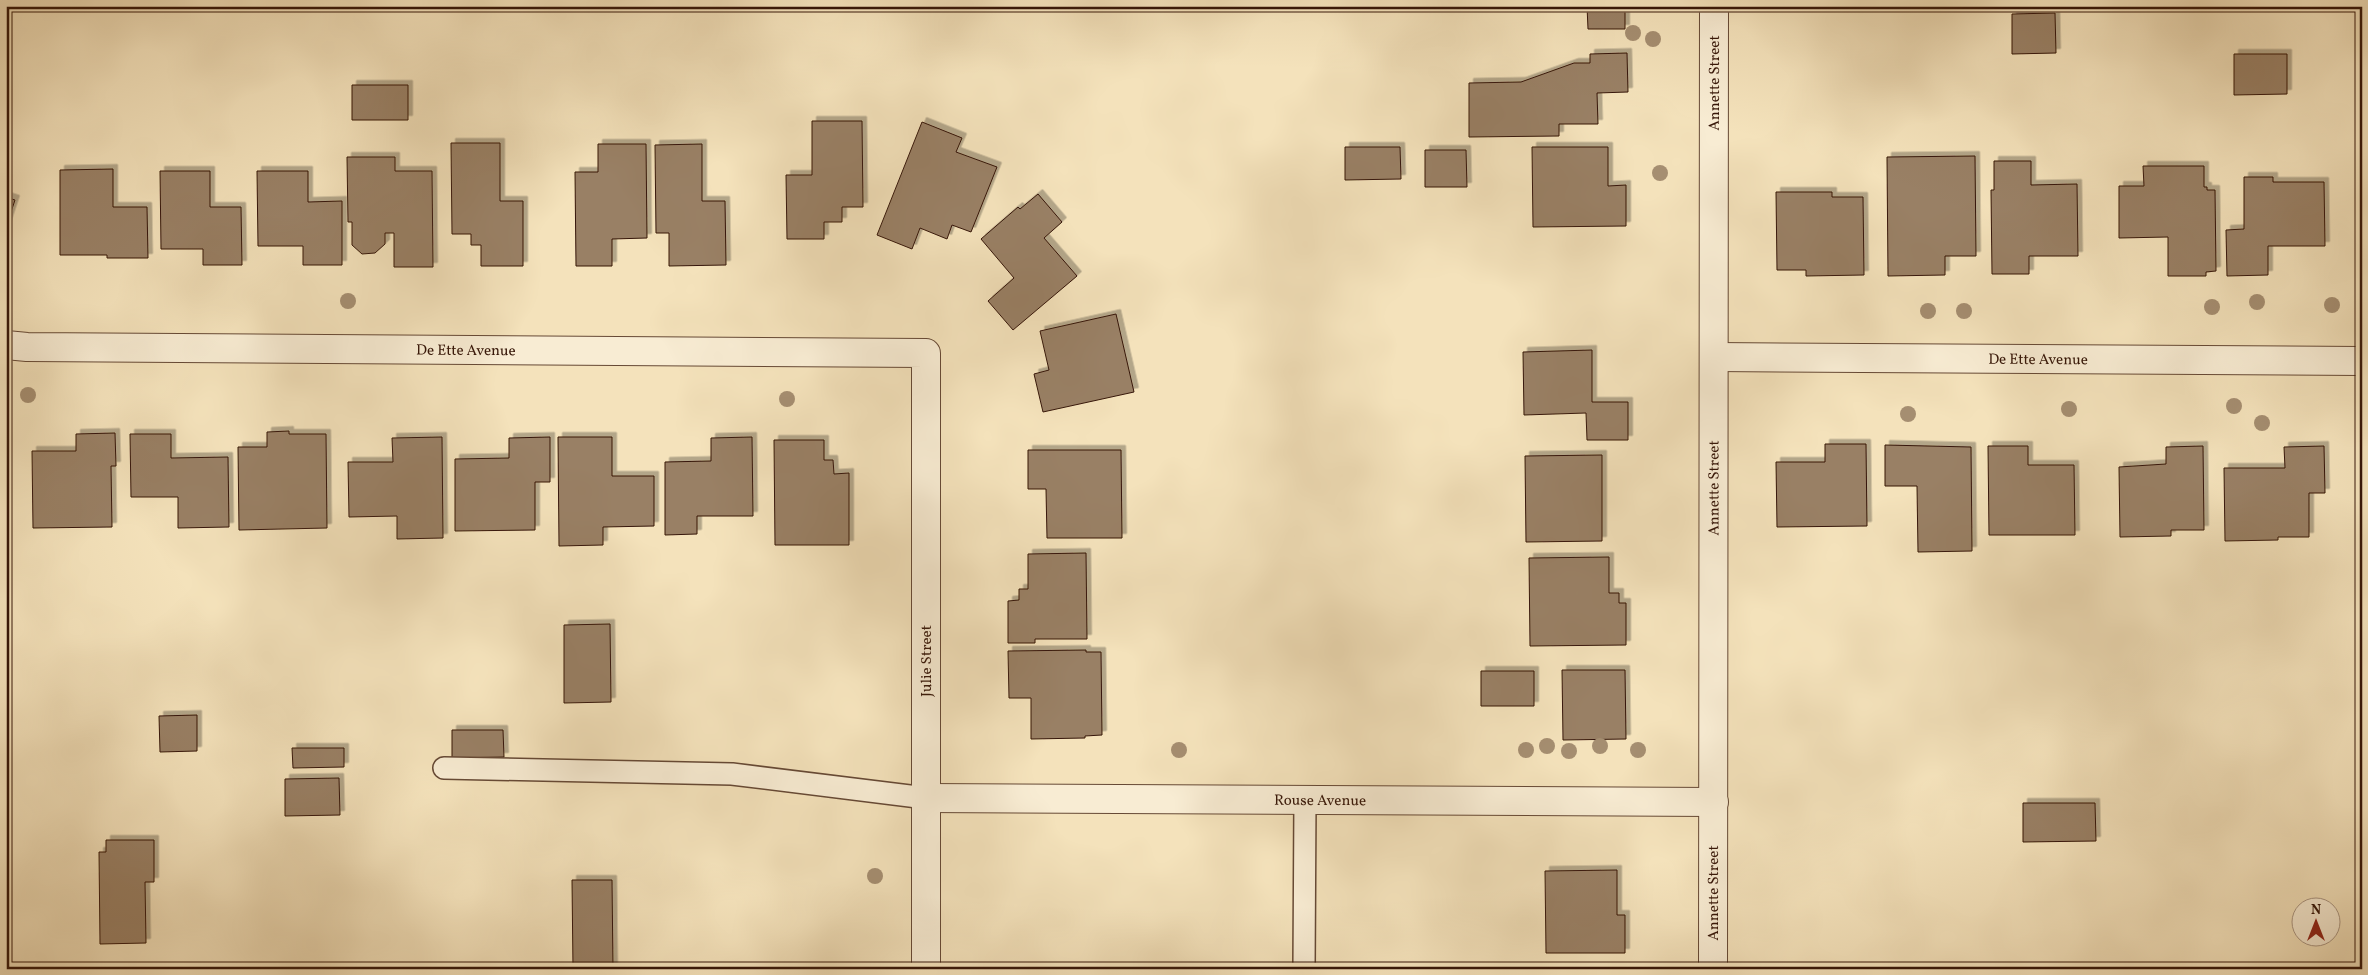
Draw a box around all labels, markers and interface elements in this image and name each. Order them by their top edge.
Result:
street label: Annette Street [1705,35,1726,131]
street label: De Ette Avenue [416,341,516,362]
street label: De Ette Avenue [1988,350,2088,371]
street label: Annette Street [1704,440,1726,536]
street label: Julie Street [917,625,938,697]
street label: Rouse Avenue [1274,791,1366,812]
street label: Annette Street [1704,845,1725,941]
north arrow [2290,898,2340,948]
text: N [2311,901,2321,920]

